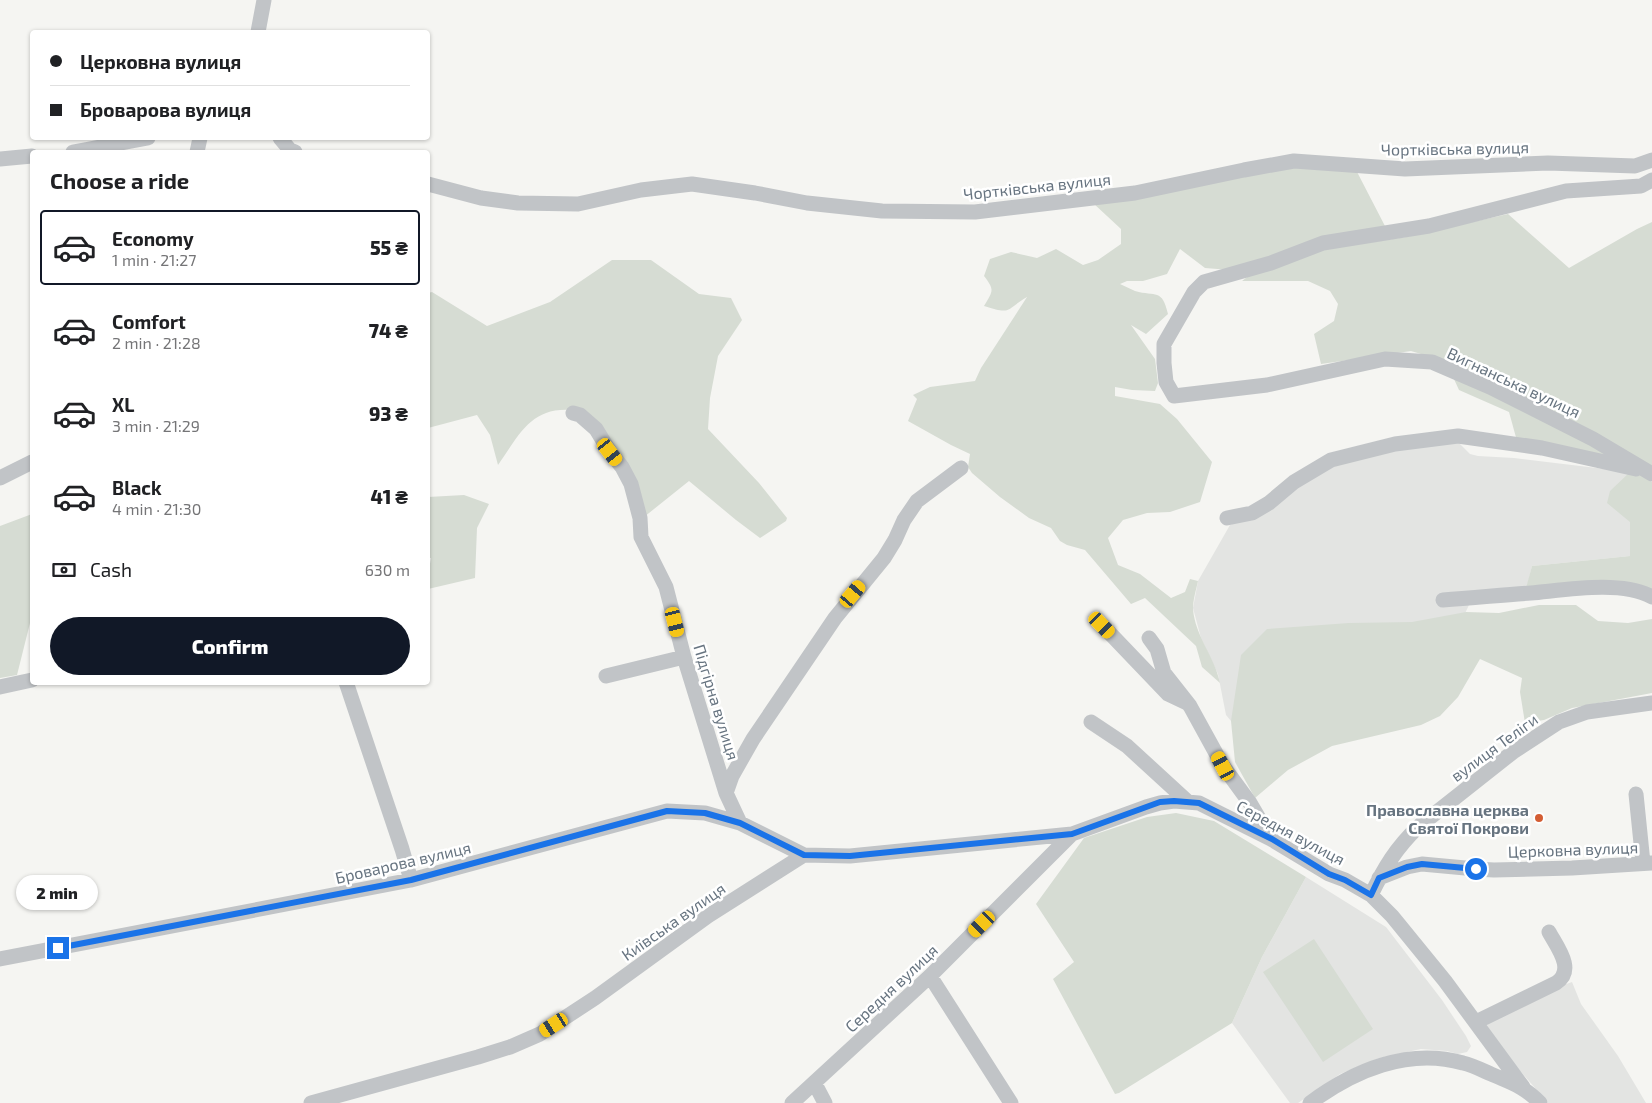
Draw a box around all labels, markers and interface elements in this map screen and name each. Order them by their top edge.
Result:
text: Церковна вулиця [80,50,241,73]
text: Броварова вулиця [80,98,251,121]
street label: Чортківська вулиця [1381,137,1529,160]
text: Choose a ride [50,167,189,193]
street label: Чортківська вулиця [962,169,1112,204]
icon: car [52,225,97,270]
text: Economy [112,227,194,250]
text: 55 ₴ [370,236,408,259]
text: 1 min · 21:27 [112,250,196,269]
icon: car [52,308,97,353]
text: Comfort [112,310,186,333]
text: 74 ₴ [369,319,408,342]
text: 2 min · 21:28 [112,333,201,352]
street label: Вигнанська вулиця [1444,343,1584,422]
icon: car [52,391,97,436]
text: XL [112,393,134,416]
text: 93 ₴ [369,402,408,425]
text: 3 min · 21:29 [112,416,200,435]
car [594,436,625,468]
icon: car [52,474,97,519]
text: Black [112,476,162,499]
text: 41 ₴ [370,485,408,508]
text: 4 min · 21:30 [112,499,201,518]
icon: cash [50,556,78,584]
text: Cash [90,558,132,581]
text: 630 m [365,560,410,579]
car [837,578,868,610]
car [664,606,685,638]
car [1086,609,1117,641]
button: Confirm [50,617,410,675]
street label: Підгірна вулиця [689,642,744,762]
street label: вулиця Теліги [1447,709,1542,786]
car [1209,749,1236,783]
street label: Середня вулиця [1233,796,1348,869]
place label: Православна церква Святої Покрови [1366,800,1529,837]
marker: Православна церква Святої Покрови [1533,812,1545,824]
street label: Броварова вулиця [333,837,473,888]
street label: Церковна вулиця [1507,837,1639,862]
route start [1465,858,1487,880]
callout: 2 min [17,876,99,910]
street label: Київська вулиця [617,878,729,965]
text: 2 min [36,883,78,902]
car [966,908,997,940]
route end [47,937,69,959]
street label: Середня вулиця [841,940,942,1037]
car [537,1011,570,1039]

